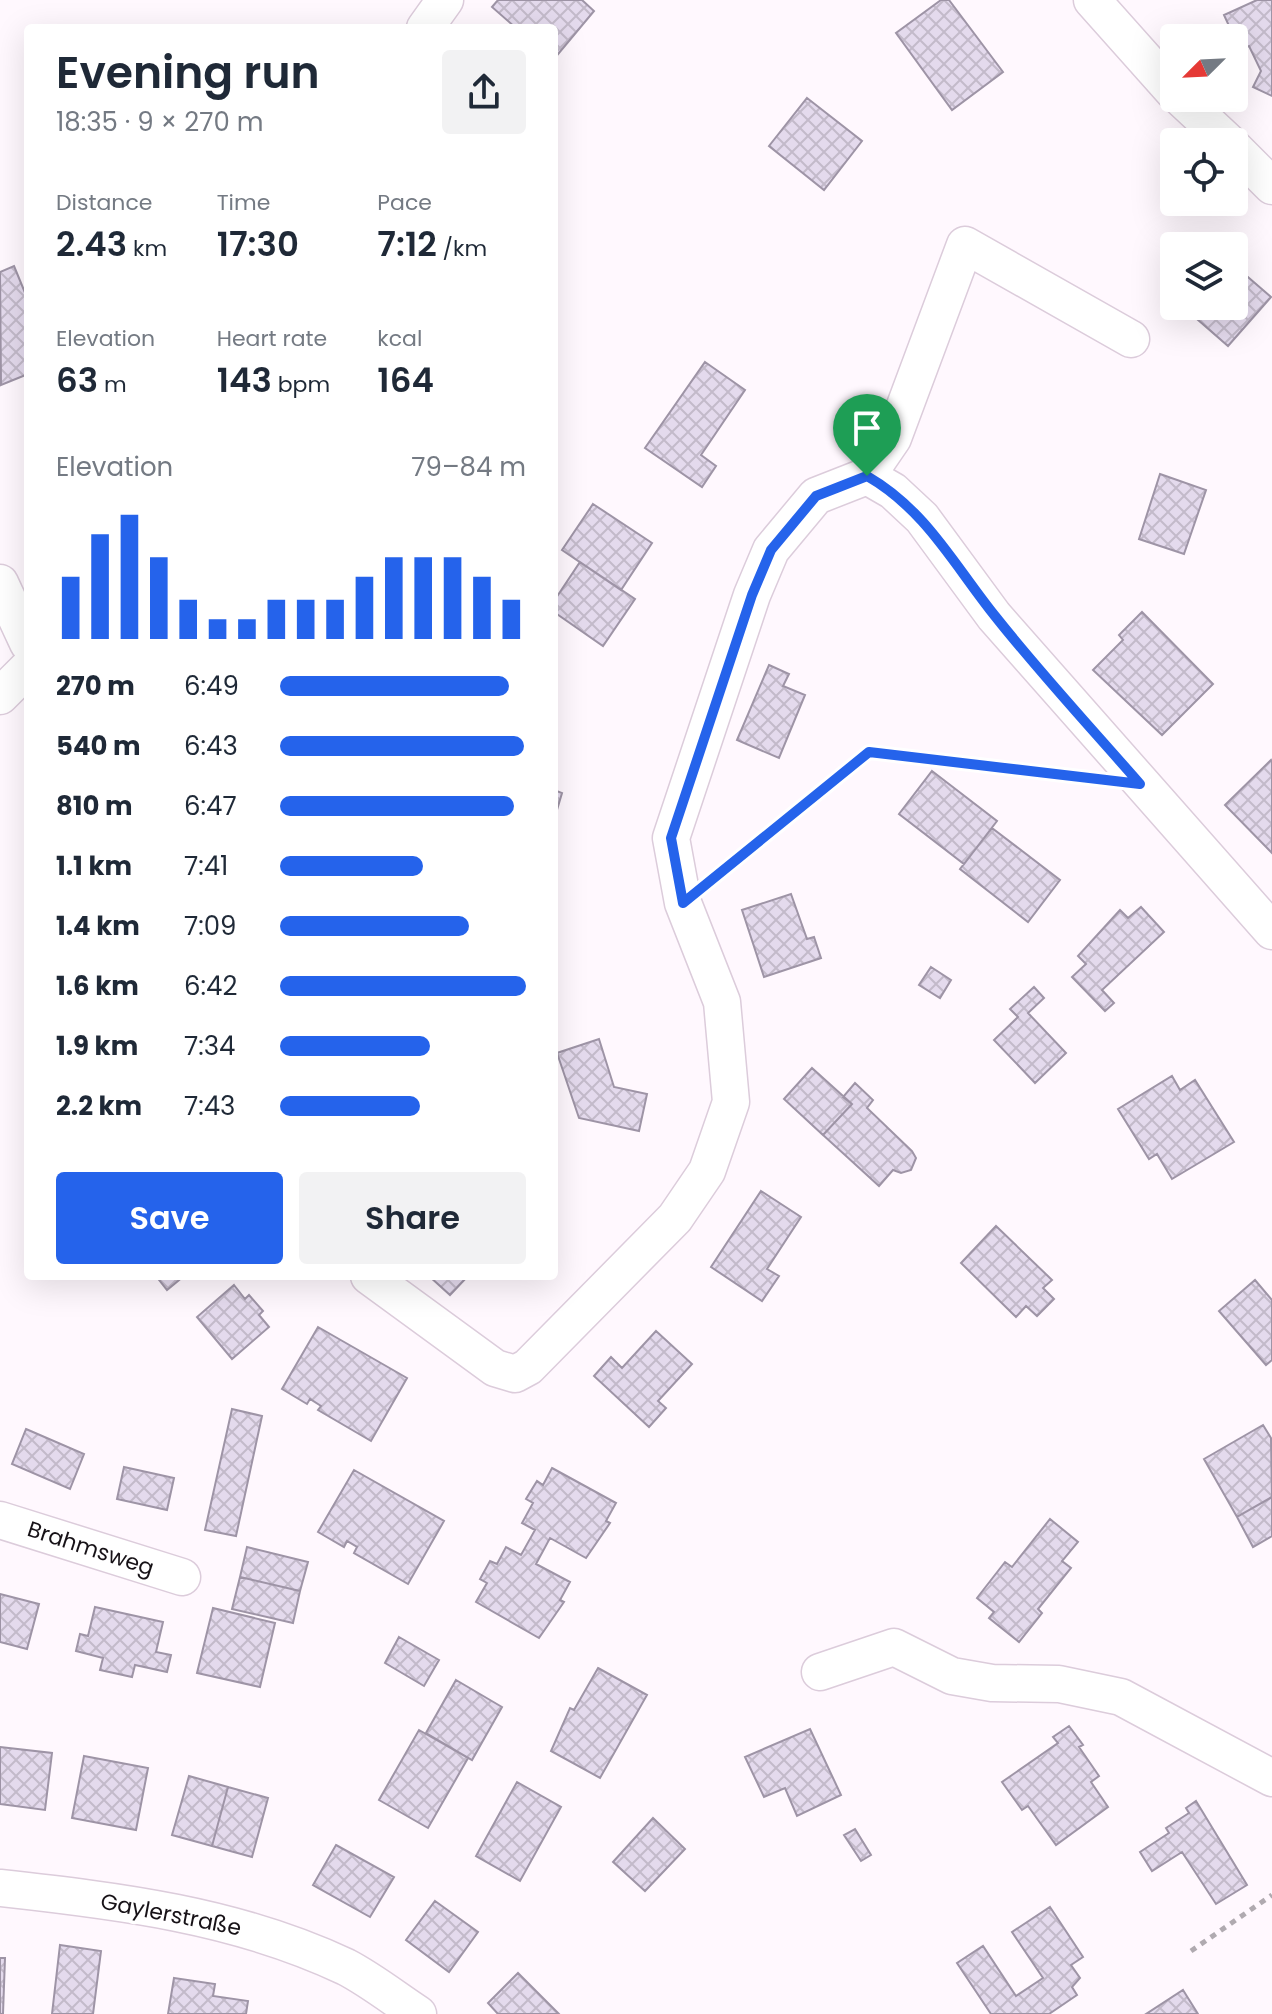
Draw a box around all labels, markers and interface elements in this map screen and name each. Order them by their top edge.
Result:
north arrow [1160,24,1248,112]
map controls [1160,24,1248,320]
text: Evening run [56,42,320,103]
button: share [442,50,526,134]
text: 18:35 · 9 × 270 m [56,104,263,140]
button: locate [1160,128,1248,216]
text: Distance [56,187,152,218]
text: Time [217,187,270,218]
text: Pace [377,187,432,218]
text: 2.43 [56,220,127,268]
text: 17:30 [217,220,299,268]
text: 7:12 [377,220,437,268]
button: layers [1160,232,1248,320]
text: km [127,233,167,264]
text: /km [437,233,487,264]
text: Elevation [56,323,155,354]
text: Heart rate [217,323,327,354]
text: kcal [377,323,422,354]
text: 63 [56,356,98,404]
text: 143 [217,356,272,404]
text: 164 [377,356,434,404]
text: m [98,369,127,400]
text: bpm [272,369,330,400]
pin [833,394,901,476]
icon: arrive [845,406,889,450]
text: Elevation [56,449,173,485]
text: 79–84 m [411,449,526,485]
text: 270 m [56,668,135,704]
text: 6:49 [184,668,239,704]
text: 540 m [56,728,141,764]
text: 6:43 [184,728,238,764]
text: 810 m [56,788,133,824]
text: 6:47 [184,788,237,824]
text: 1.1 km [56,848,132,884]
text: 7:41 [184,848,228,884]
text: 1.4 km [56,908,140,944]
text: 7:09 [184,908,236,944]
text: 1.6 km [56,968,139,1004]
text: 6:42 [184,968,237,1004]
text: 1.9 km [56,1028,138,1064]
text: 7:34 [184,1028,235,1064]
text: 2.2 km [56,1088,142,1124]
text: 7:43 [184,1088,235,1124]
button: Save [56,1172,283,1264]
button: Share [299,1172,526,1264]
street label: Brahmsweg [24,1513,158,1584]
street label: Gaylerstraße [98,1886,244,1943]

